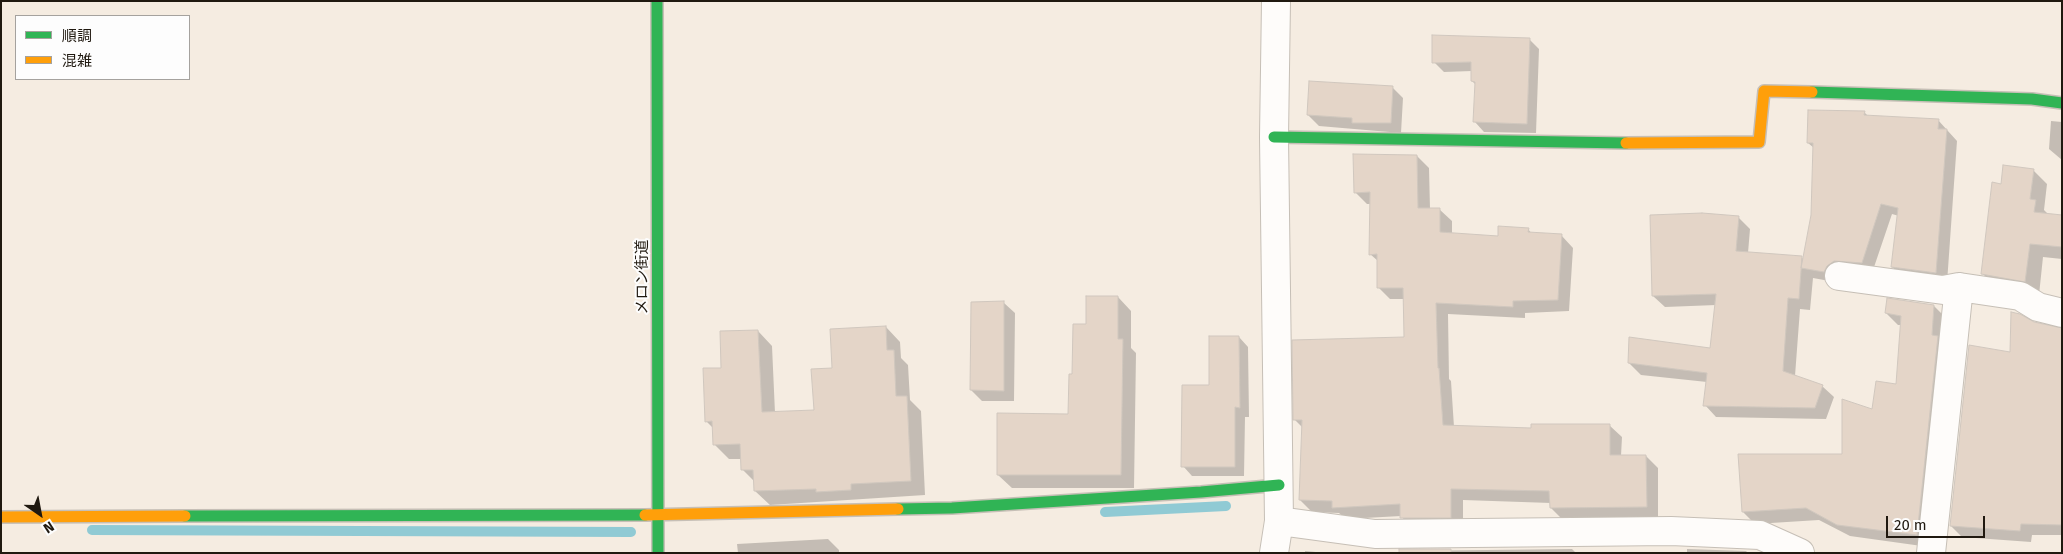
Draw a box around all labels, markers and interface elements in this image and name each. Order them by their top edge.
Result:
legend [15,15,190,80]
text: 順調 [62,27,92,45]
text: 混雑 [62,52,92,70]
street label: メロン街道 [634,240,652,314]
north arrow [15,489,65,539]
scale bar [1888,506,1987,538]
text: 20 m [1894,516,1927,534]
text: N [40,517,57,537]

